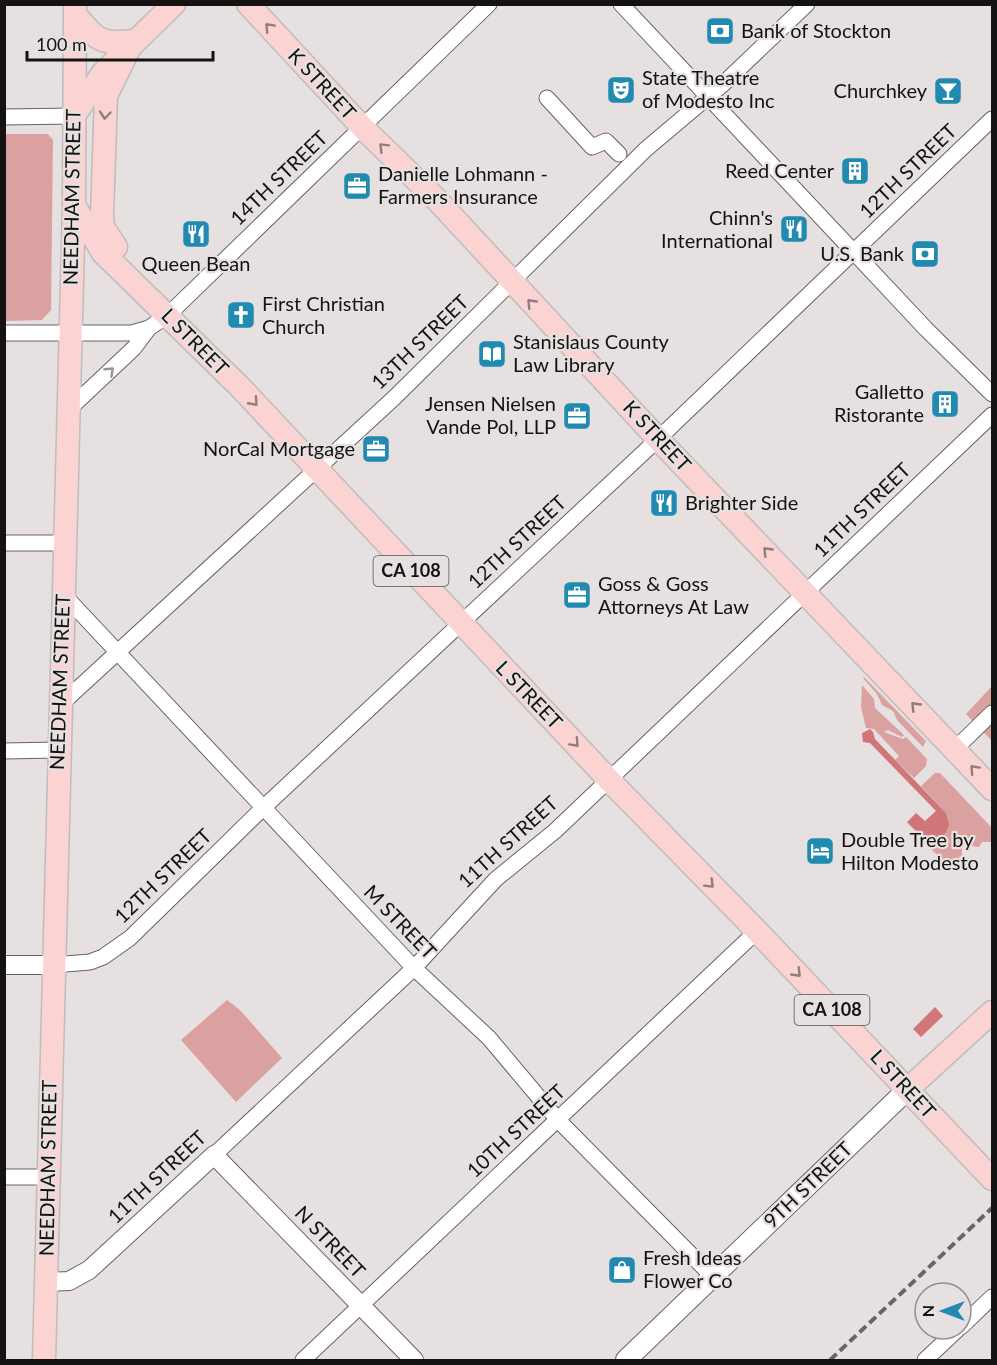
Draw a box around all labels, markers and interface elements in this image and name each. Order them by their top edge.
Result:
bank icon: Bank of Stockton [704,15,736,47]
place label: Bank of Stockton [741,18,891,42]
one-way arrow [265,23,276,34]
scale bar [27,24,213,62]
text: 100 m [36,33,87,55]
street label: K STREET [284,43,362,124]
place label: State Theatre of Modesto Inc [642,65,775,112]
theatre icon: State Theatre of Modesto Inc [605,74,637,106]
bar icon: Churchkey [932,75,964,107]
place label: Churchkey [834,78,928,102]
street label: NEEDHAM STREET [57,109,85,285]
one-way arrow [99,110,112,119]
street label: 12TH STREET [854,118,961,223]
street label: 14TH STREET [225,125,332,230]
one-way arrow [379,143,390,154]
building icon: Reed Center [839,155,871,187]
place label: Reed Center [725,158,835,182]
place label: Danielle Lohmann - Farmers Insurance [378,161,548,208]
office icon: Danielle Lohmann - Farmers Insurance [341,170,373,202]
place label: Chinn's International [661,205,773,252]
restaurant icon: Chinn's International [778,213,810,245]
restaurant icon: Queen Bean [180,218,212,250]
bank icon: U.S. Bank [909,238,941,270]
place label: U.S. Bank [820,241,905,265]
place label: Queen Bean [142,251,250,275]
street label: 13TH STREET [366,289,473,394]
place label: First Christian Church [262,291,385,338]
church icon: First Christian Church [225,299,257,331]
one-way arrow [528,300,539,311]
street label: L STREET [157,303,234,380]
place label: Stanislaus County Law Library [513,329,670,376]
library icon: Stanislaus County Law Library [476,338,508,370]
one-way arrow [103,367,113,378]
place label: Galletto Ristorante [834,379,924,426]
building icon: Galletto Ristorante [929,388,961,420]
place label: Jensen Nielsen Vande Pol, LLP [425,391,556,438]
one-way arrow [247,395,258,406]
street label: K STREET [619,395,697,476]
office icon: Jensen Nielsen Vande Pol, LLP [561,400,593,432]
office icon: NorCal Mortgage [360,433,392,465]
place label: NorCal Mortgage [203,436,355,460]
street label: 11TH STREET [808,457,915,562]
restaurant icon: Brighter Side [648,487,680,519]
street label: 12TH STREET [462,490,571,593]
place label: Brighter Side [685,490,798,514]
one-way arrow [763,548,774,558]
road number: CA 108 [374,556,448,586]
place label: Goss & Goss Attorneys At Law [598,571,749,618]
office icon: Goss & Goss Attorneys At Law [561,579,593,611]
street label: NEEDHAM STREET [44,593,74,770]
street label: L STREET [492,655,568,733]
one-way arrow [911,702,922,713]
one-way arrow [568,736,579,747]
one-way arrow [970,765,981,776]
street label: 11TH STREET [453,790,562,892]
street label: 12TH STREET [109,823,216,928]
place label: Double Tree by Hilton Modesto [841,827,979,874]
hotel icon: Double Tree by Hilton Modesto [804,835,836,867]
one-way arrow [702,876,713,887]
street label: M STREET [360,879,442,964]
one-way arrow [790,966,801,977]
road number: CA 108 [794,995,870,1025]
street label: L STREET [866,1044,942,1123]
street label: 10TH STREET [461,1079,570,1182]
street label: NEEDHAM STREET [33,1080,61,1256]
street label: 11TH STREET [102,1125,211,1228]
street label: 9TH STREET [758,1136,857,1232]
street label: N STREET [291,1200,371,1282]
place label: Fresh Ideas Flower Co [643,1245,741,1292]
shop icon: Fresh Ideas Flower Co [606,1254,638,1286]
north arrow [913,1281,973,1341]
text: N [918,1305,937,1317]

